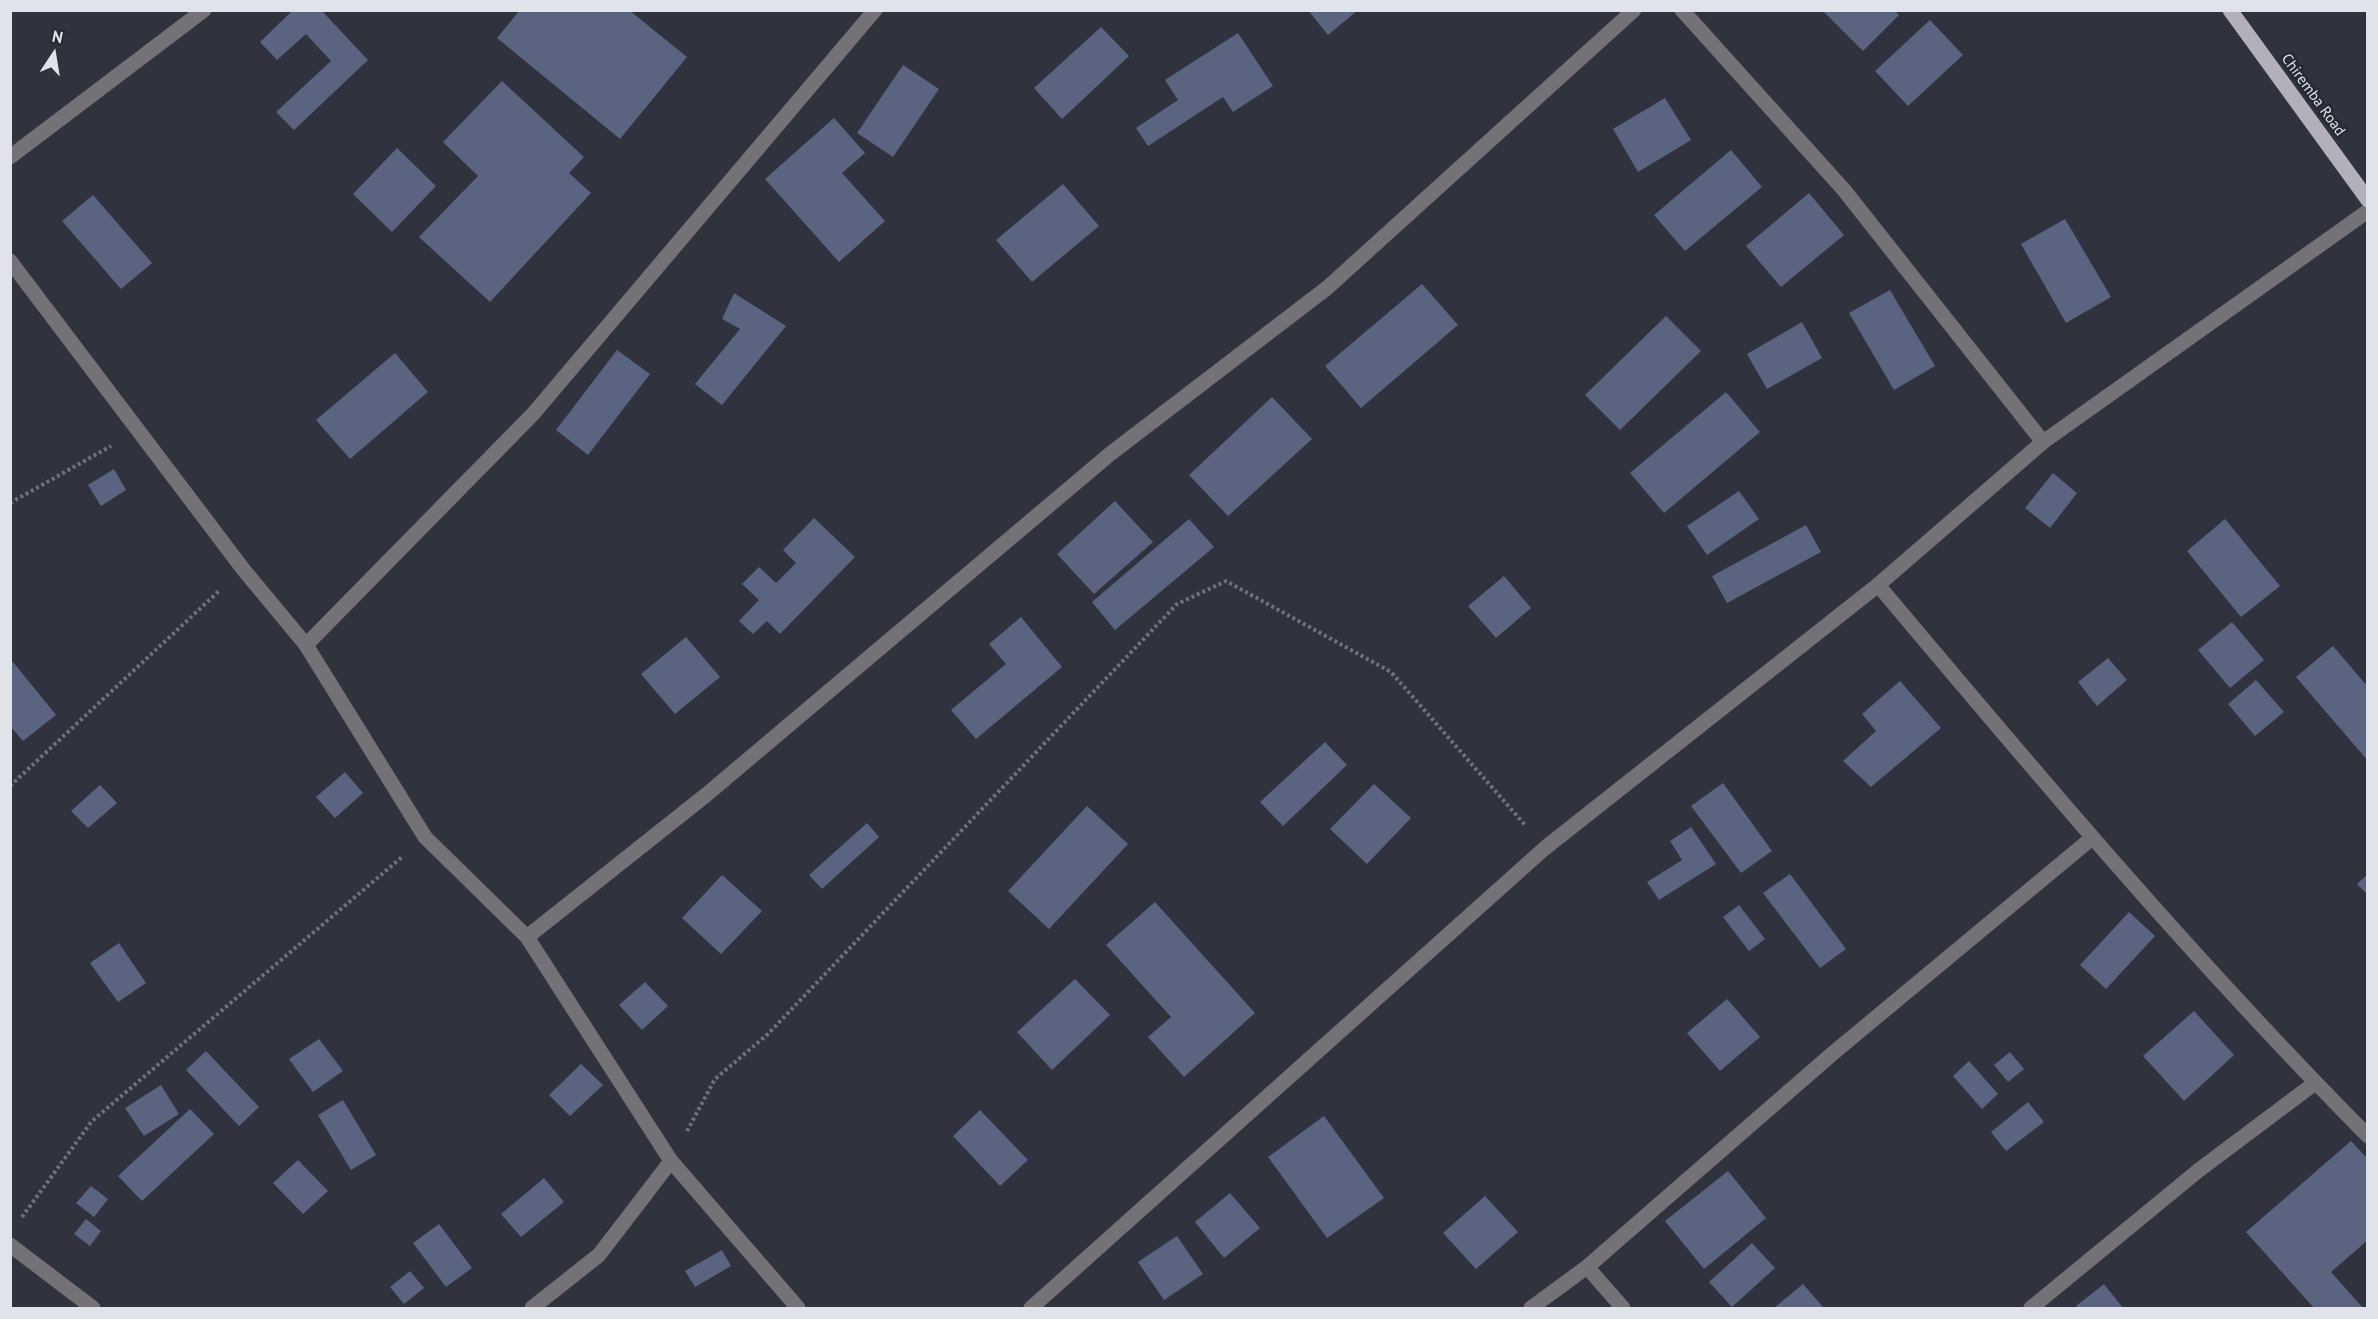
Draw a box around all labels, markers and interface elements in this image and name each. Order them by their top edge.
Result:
north arrow [24,24,84,84]
text: N [51,26,65,47]
street label: Chiremba Road [2277,50,2349,140]

